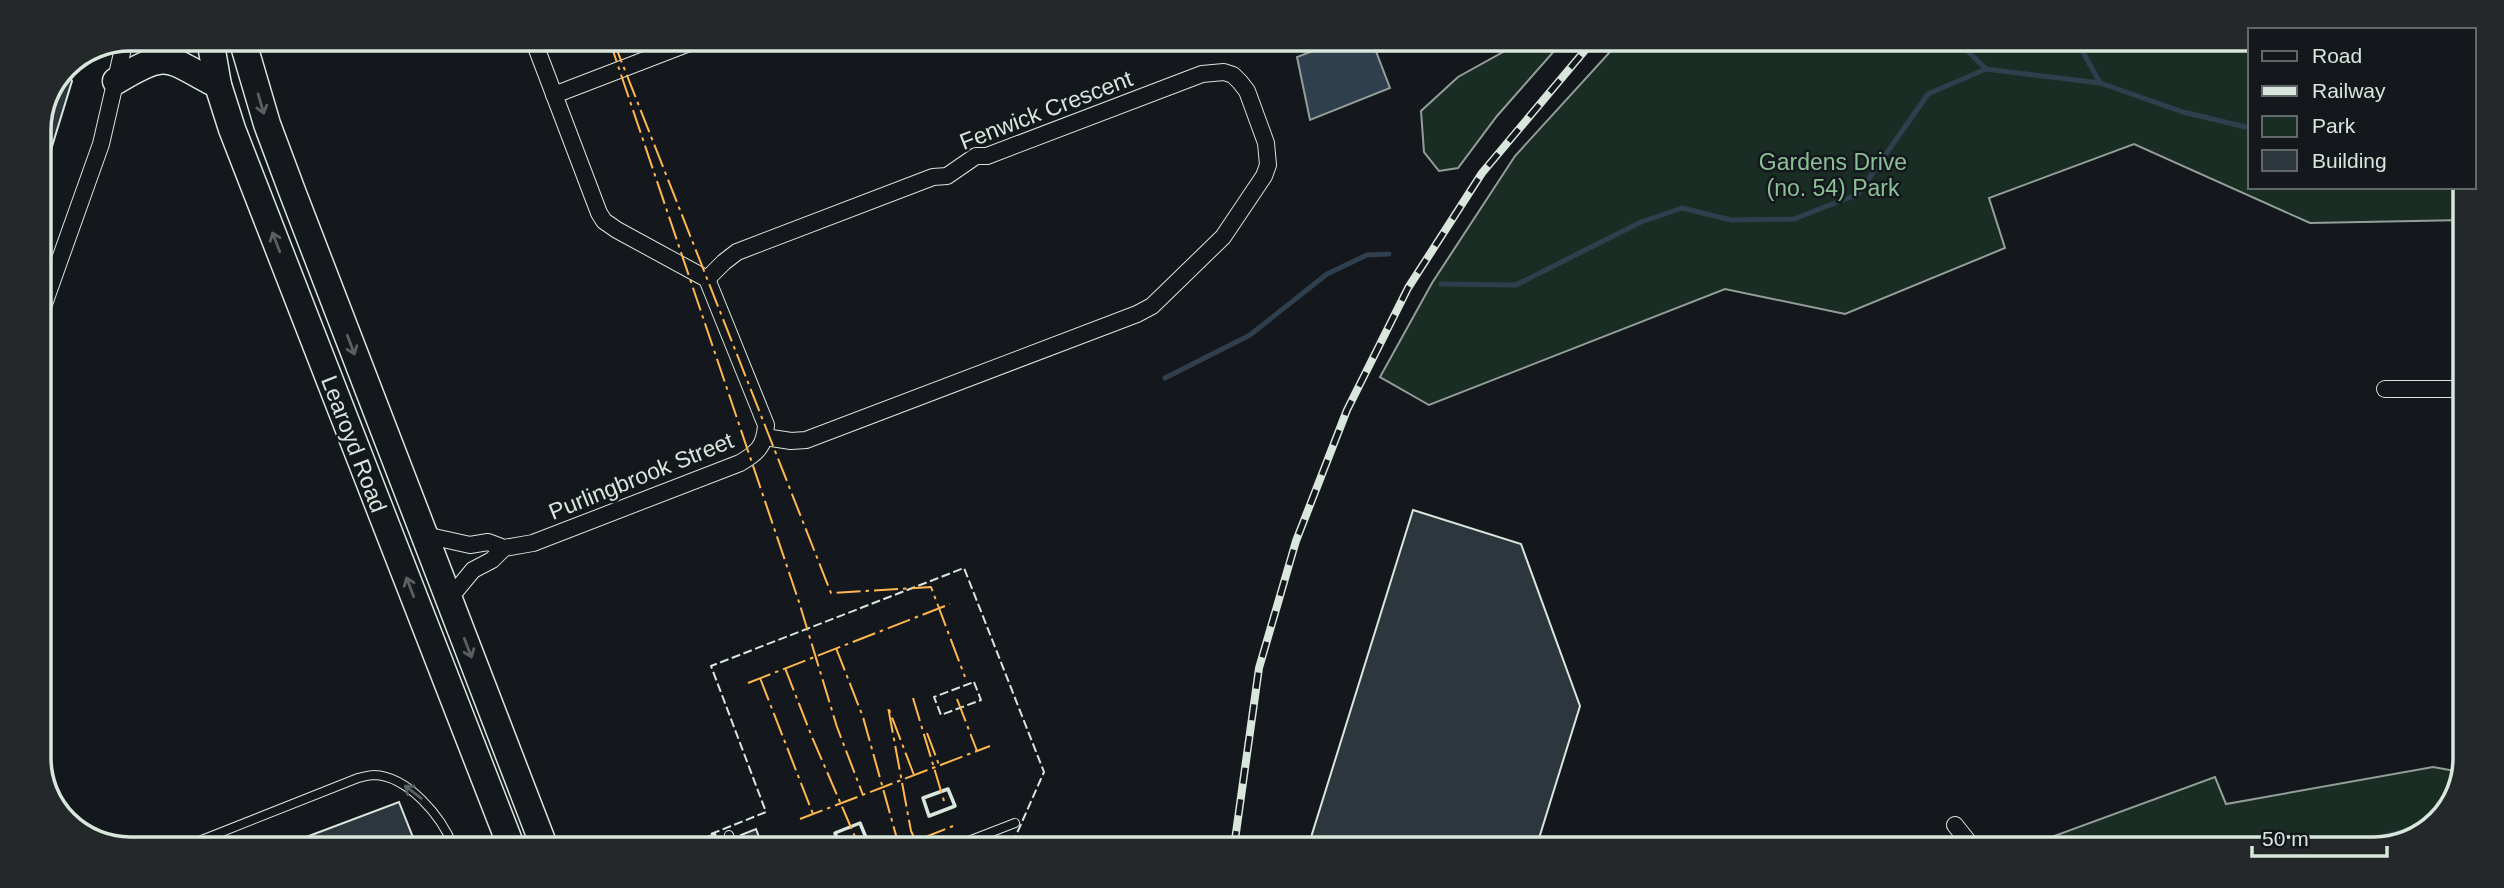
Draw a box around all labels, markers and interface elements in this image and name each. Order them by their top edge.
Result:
legend [2248,28,2476,189]
text: Road [2312,44,2362,67]
street label: Fenwick Crescent [956,65,1137,155]
text: Railway [2312,79,2386,102]
one-way arrow [256,93,269,115]
text: Park [2312,114,2356,137]
park label: Gardens Drive (no. 54) Park [1759,149,1907,201]
text: Building [2312,149,2387,172]
one-way arrow [268,232,281,254]
one-way arrow [346,333,359,355]
street label: Learoyd Road [316,372,392,516]
street label: Purlingbrook Street [545,427,738,525]
one-way arrow [403,576,416,598]
one-way arrow [463,637,476,659]
one-way arrow [404,784,422,799]
scale bar [2252,814,2387,858]
text: 50 m [2262,827,2309,850]

